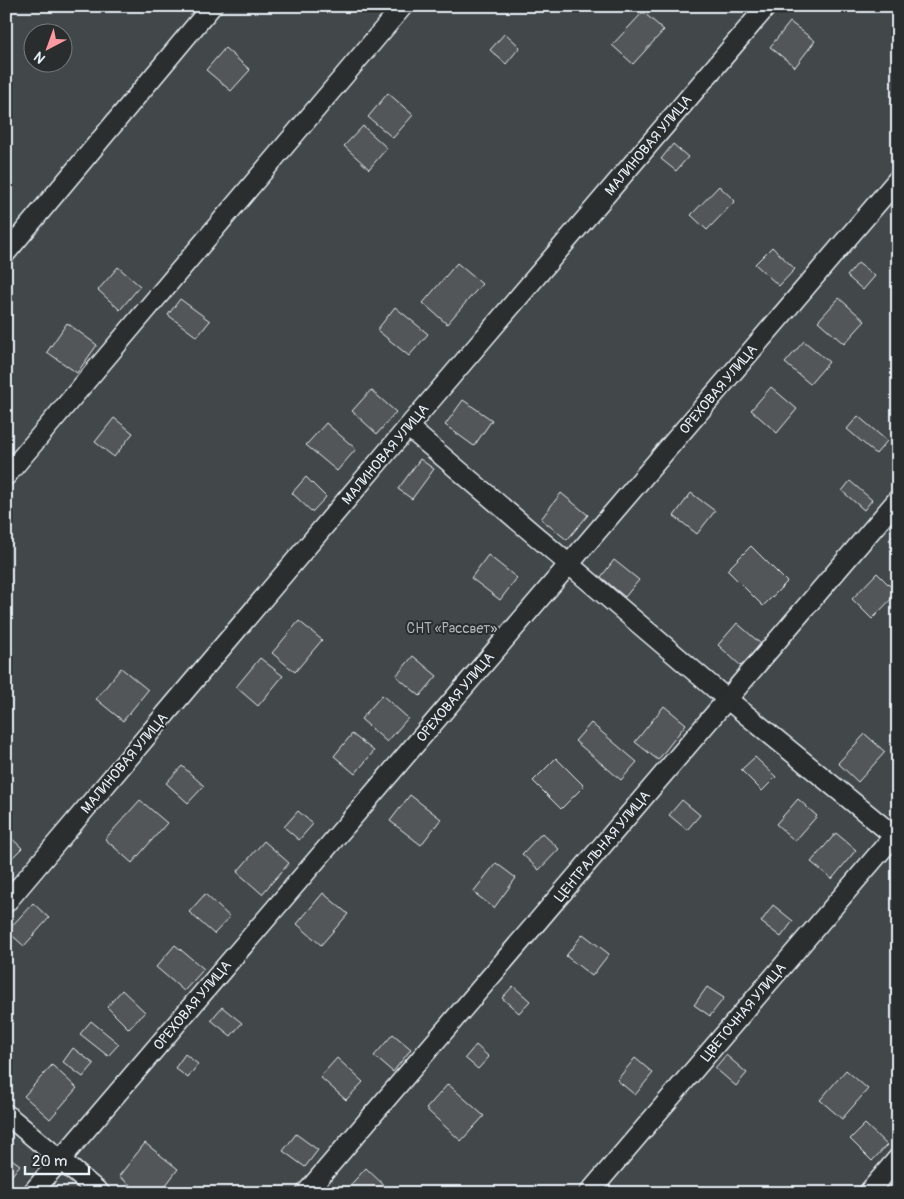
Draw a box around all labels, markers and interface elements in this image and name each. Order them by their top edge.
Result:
north arrow [22,22,72,72]
text: N [31,48,49,67]
street label: МАЛИНОВАЯ УЛИЦА [601,92,695,199]
street label: ОРЕХОВАЯ УЛИЦА [676,341,761,438]
street label: МАЛИНОВАЯ УЛИЦА [338,401,432,508]
park label: СНТ «Рассвет» [407,620,497,637]
street label: ОРЕХОВАЯ УЛИЦА [413,649,498,746]
street label: МАЛИНОВАЯ УЛИЦА [77,710,171,817]
street label: ЦЕНТРАЛЬНАЯ УЛИЦА [551,787,654,905]
street label: ОРЕХОВАЯ УЛИЦА [150,957,235,1054]
street label: ЦВЕТОЧНАЯ УЛИЦА [697,960,790,1065]
scale bar [25,1144,89,1176]
text: 20 m [32,1152,67,1171]

